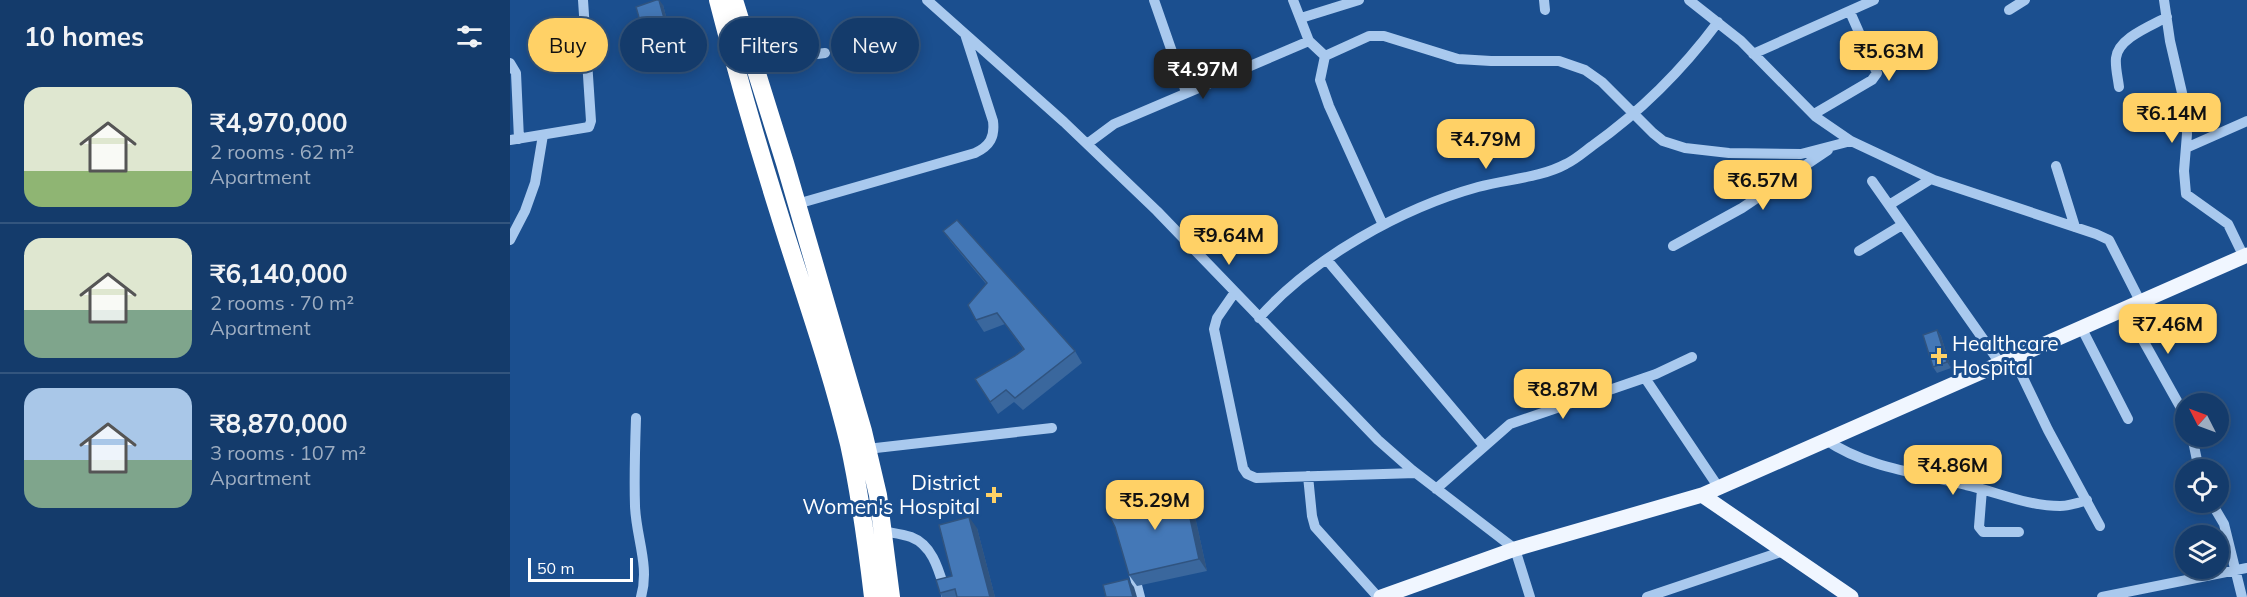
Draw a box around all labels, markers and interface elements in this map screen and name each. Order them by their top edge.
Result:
chip: Buy [528,18,608,72]
chip: Rent [620,18,707,72]
chip: Filters [719,18,819,72]
chip: New [831,18,919,72]
text: 10 homes [24,20,144,53]
icon: filters [453,20,486,53]
pin: ₹5.63M [1840,31,1938,82]
text: ₹5.63M [1854,38,1924,63]
pin: ₹4.97M [1154,49,1252,100]
text: ₹4.97M [1168,56,1238,81]
pin: ₹6.14M [2123,93,2221,144]
text: ₹6.14M [2137,100,2207,125]
text: ₹4,970,000 [210,106,348,139]
icon: home [72,111,144,183]
pin: ₹4.79M [1437,119,1535,170]
text: ₹4.79M [1451,126,1521,151]
text: 2 rooms · 62 m² [210,139,354,164]
pin: ₹6.57M [1714,160,1812,211]
text: Apartment [210,164,311,189]
text: ₹6.57M [1728,167,1798,192]
pin: ₹9.64M [1180,215,1278,266]
text: ₹9.64M [1194,222,1264,247]
text: ₹6,140,000 [210,257,348,290]
icon: home [72,262,144,334]
text: 2 rooms · 70 m² [210,290,354,315]
pin: ₹7.46M [2119,304,2217,355]
text: ₹7.46M [2133,311,2203,336]
text: Apartment [210,315,311,340]
place label: Healthcare Hospital [1952,330,2059,380]
marker: Healthcare Hospital [1930,347,1948,365]
pin: ₹8.87M [1514,369,1612,420]
text: ₹8.87M [1528,376,1598,401]
north arrow [2175,393,2229,447]
map controls [2175,393,2229,579]
text: ₹8,870,000 [210,407,348,440]
icon: home [72,412,144,484]
text: 3 rooms · 107 m² [210,440,366,465]
pin: ₹4.86M [1904,445,2002,496]
text: ₹4.86M [1918,452,1988,477]
button: locate [2175,459,2229,513]
text: Apartment [210,465,311,490]
place label: District Women's Hospital [802,469,980,519]
pin: ₹5.29M [1106,480,1204,531]
marker: District Women's Hospital [985,486,1003,504]
text: ₹5.29M [1120,487,1190,512]
button: layers [2175,525,2229,579]
scale bar [528,555,633,582]
text: 50 m [537,558,574,578]

